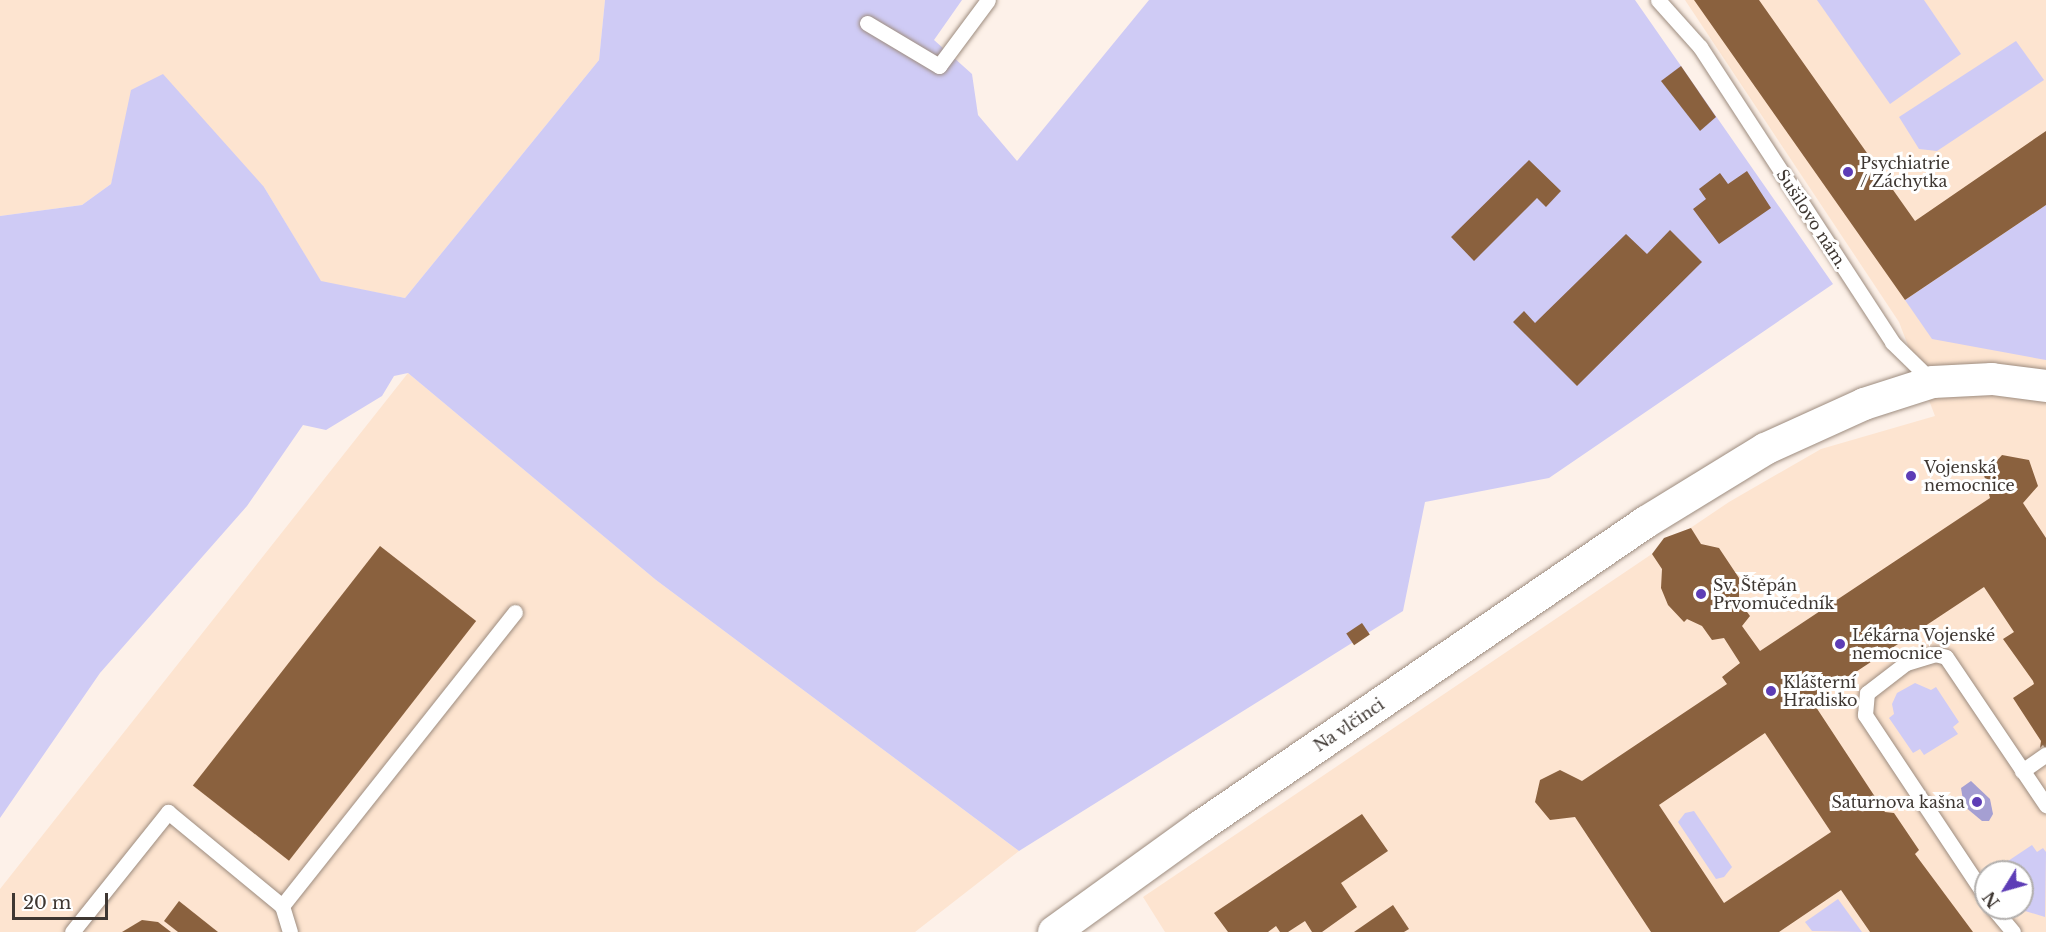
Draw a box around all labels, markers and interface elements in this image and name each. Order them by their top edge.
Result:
place label: Psychiatrie / Záchytka [1860,153,1950,191]
marker: Psychiatrie / Záchytka [1841,165,1855,179]
street label: Sušilovo nám. [1773,166,1851,272]
place label: Vojenská nemocnice [1924,457,2015,495]
marker: Vojenská nemocnice [1902,467,1920,485]
place label: Sv. Štěpán Prvomučedník [1713,575,1834,613]
marker: Sv. Štěpán Prvomučedník [1694,587,1708,601]
place label: Lékárna Vojenské nemocnice [1852,625,1996,663]
marker: Lékárna Vojenské nemocnice [1833,637,1847,651]
place label: Klášterní Hradisko [1783,672,1858,710]
marker: Klášterní Hradisko [1764,684,1778,698]
street label: Na vlčinci [1310,694,1388,756]
place label: Saturnova kašna [1831,792,1965,812]
marker: Saturnova kašna [1970,795,1984,809]
north arrow [1974,860,2034,920]
scale bar [15,881,111,919]
text: N [1979,888,2004,912]
text: 20 m [23,892,71,914]

